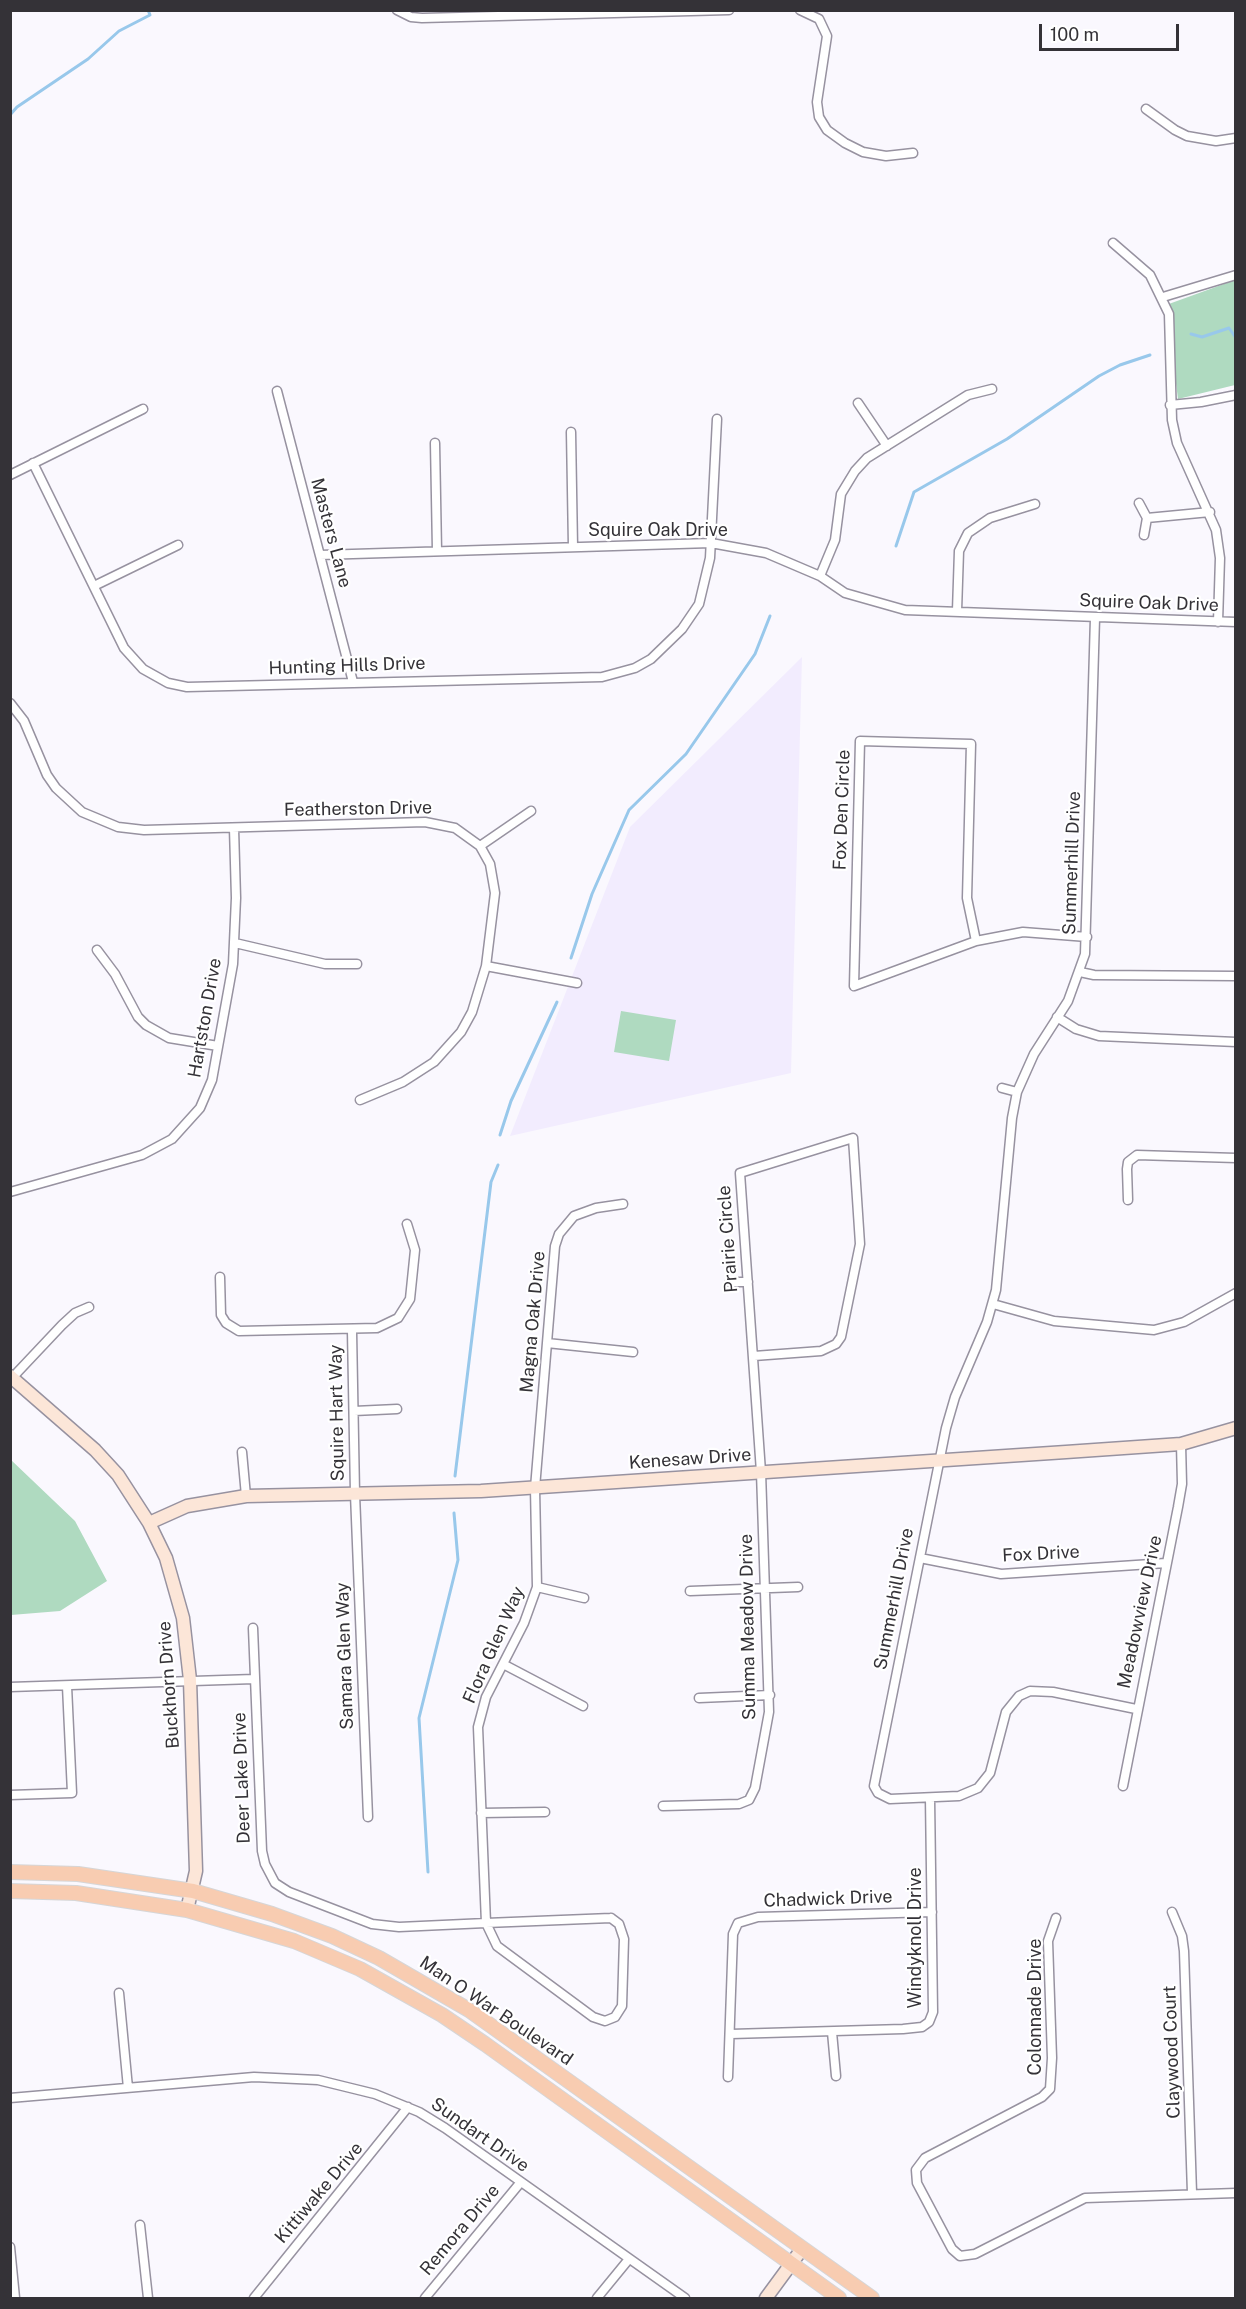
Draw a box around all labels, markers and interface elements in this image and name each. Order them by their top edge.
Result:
scale bar [1042,12,1182,50]
text: 100 m [1050,24,1099,45]
street label: Masters Lane [306,476,356,590]
street label: Squire Oak Drive [588,519,728,541]
street label: Squire Oak Drive [1079,590,1219,616]
street label: Hunting Hills Drive [268,652,426,680]
street label: Fox Den Circle [829,749,855,871]
street label: Summerhill Drive [1059,791,1085,935]
street label: Featherston Drive [284,797,432,821]
street label: Hartston Drive [184,956,226,1080]
street label: Prairie Circle [713,1185,743,1293]
street label: Magna Oak Drive [516,1250,550,1394]
street label: Squire Hart Way [325,1344,349,1482]
street label: Kenesaw Drive [628,1444,752,1474]
street label: Summerhill Drive [870,1526,918,1672]
street label: Meadowview Drive [1113,1533,1167,1691]
street label: Summa Meadow Drive [736,1534,760,1720]
street label: Fox Drive [1002,1541,1080,1567]
street label: Samara Glen Way [332,1582,358,1730]
street label: Flora Glen Way [459,1583,529,1707]
street label: Buckhorn Drive [154,1621,184,1749]
street label: Deer Lake Drive [229,1712,255,1844]
street label: Windyknoll Drive [904,1867,926,2009]
street label: Chadwick Drive [763,1886,893,1912]
street label: Colonnade Drive [1024,1939,1046,2075]
street label: Man O War Boulevard [415,1952,577,2070]
street label: Claywood Court [1159,1985,1185,2119]
street label: Sundart Drive [427,2093,533,2177]
street label: Kittiwake Drive [270,2138,368,2248]
street label: Remora Drive [416,2180,504,2280]

